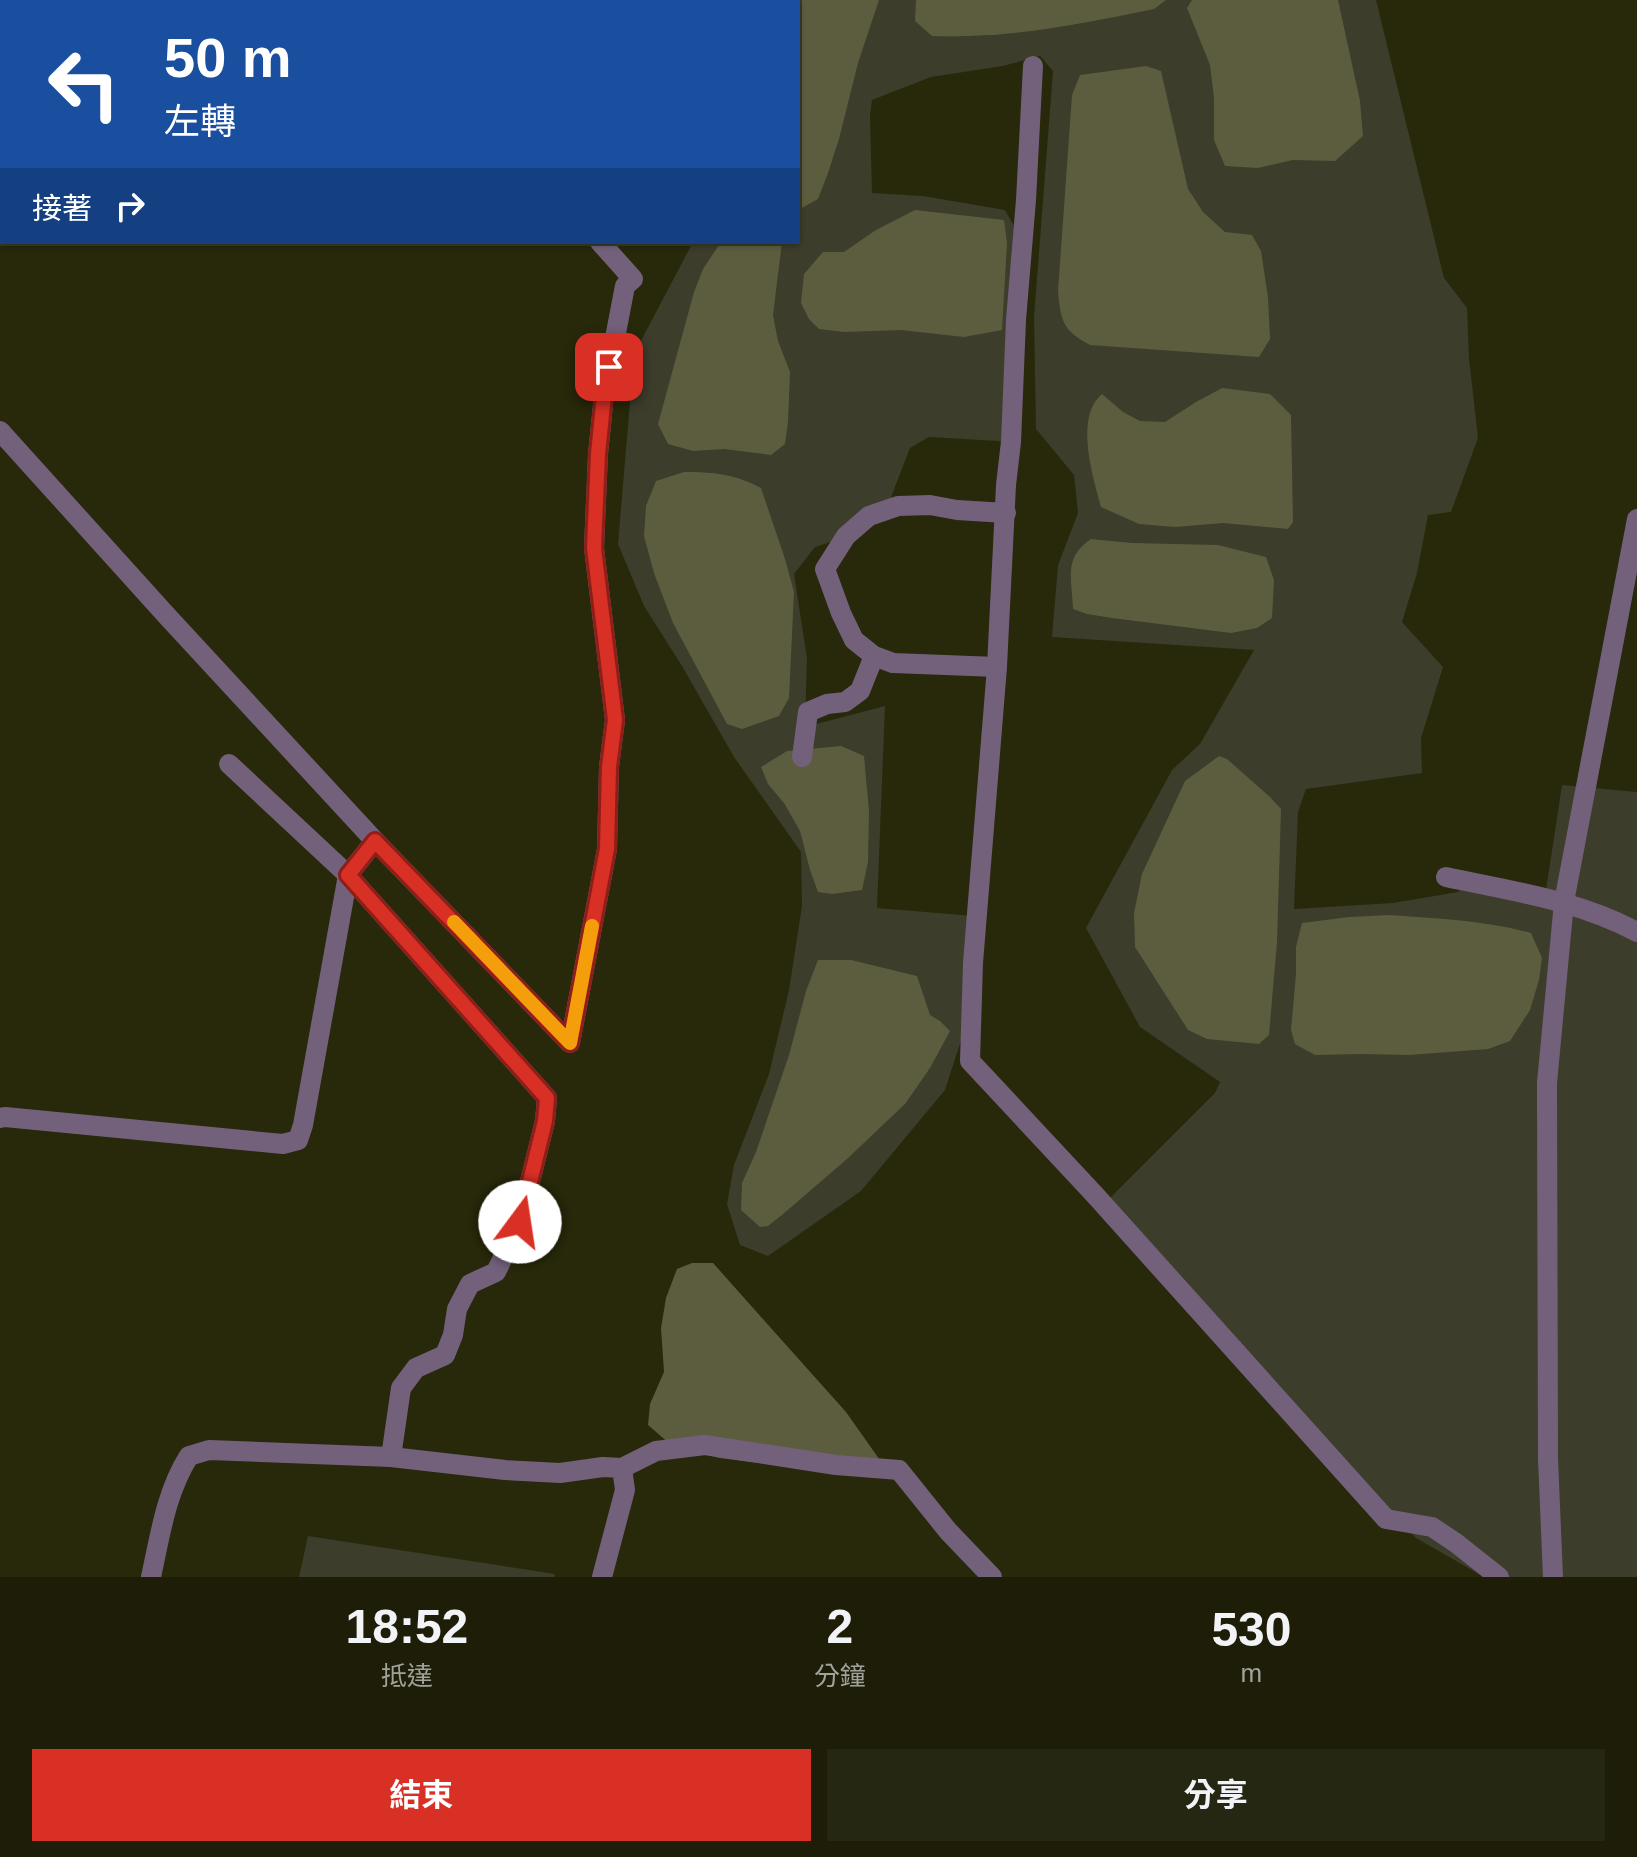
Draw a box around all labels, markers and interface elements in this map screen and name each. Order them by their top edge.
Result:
text: 50 m [164,26,292,89]
icon: left [32,32,136,136]
text: 左轉 [164,101,236,142]
icon: right [108,184,152,228]
text: 接著 [32,192,92,225]
pin [575,333,643,401]
icon: arrive [587,345,631,389]
position arrow [478,1180,562,1264]
text: 18:52 [346,1600,468,1653]
text: 2 [826,1600,853,1653]
text: 530 [1211,1603,1291,1656]
text: m [1241,1658,1262,1688]
text: 抵達 [381,1661,433,1691]
text: 分鐘 [814,1661,866,1691]
button: 結束 [32,1749,811,1841]
button: 分享 [827,1749,1605,1841]

